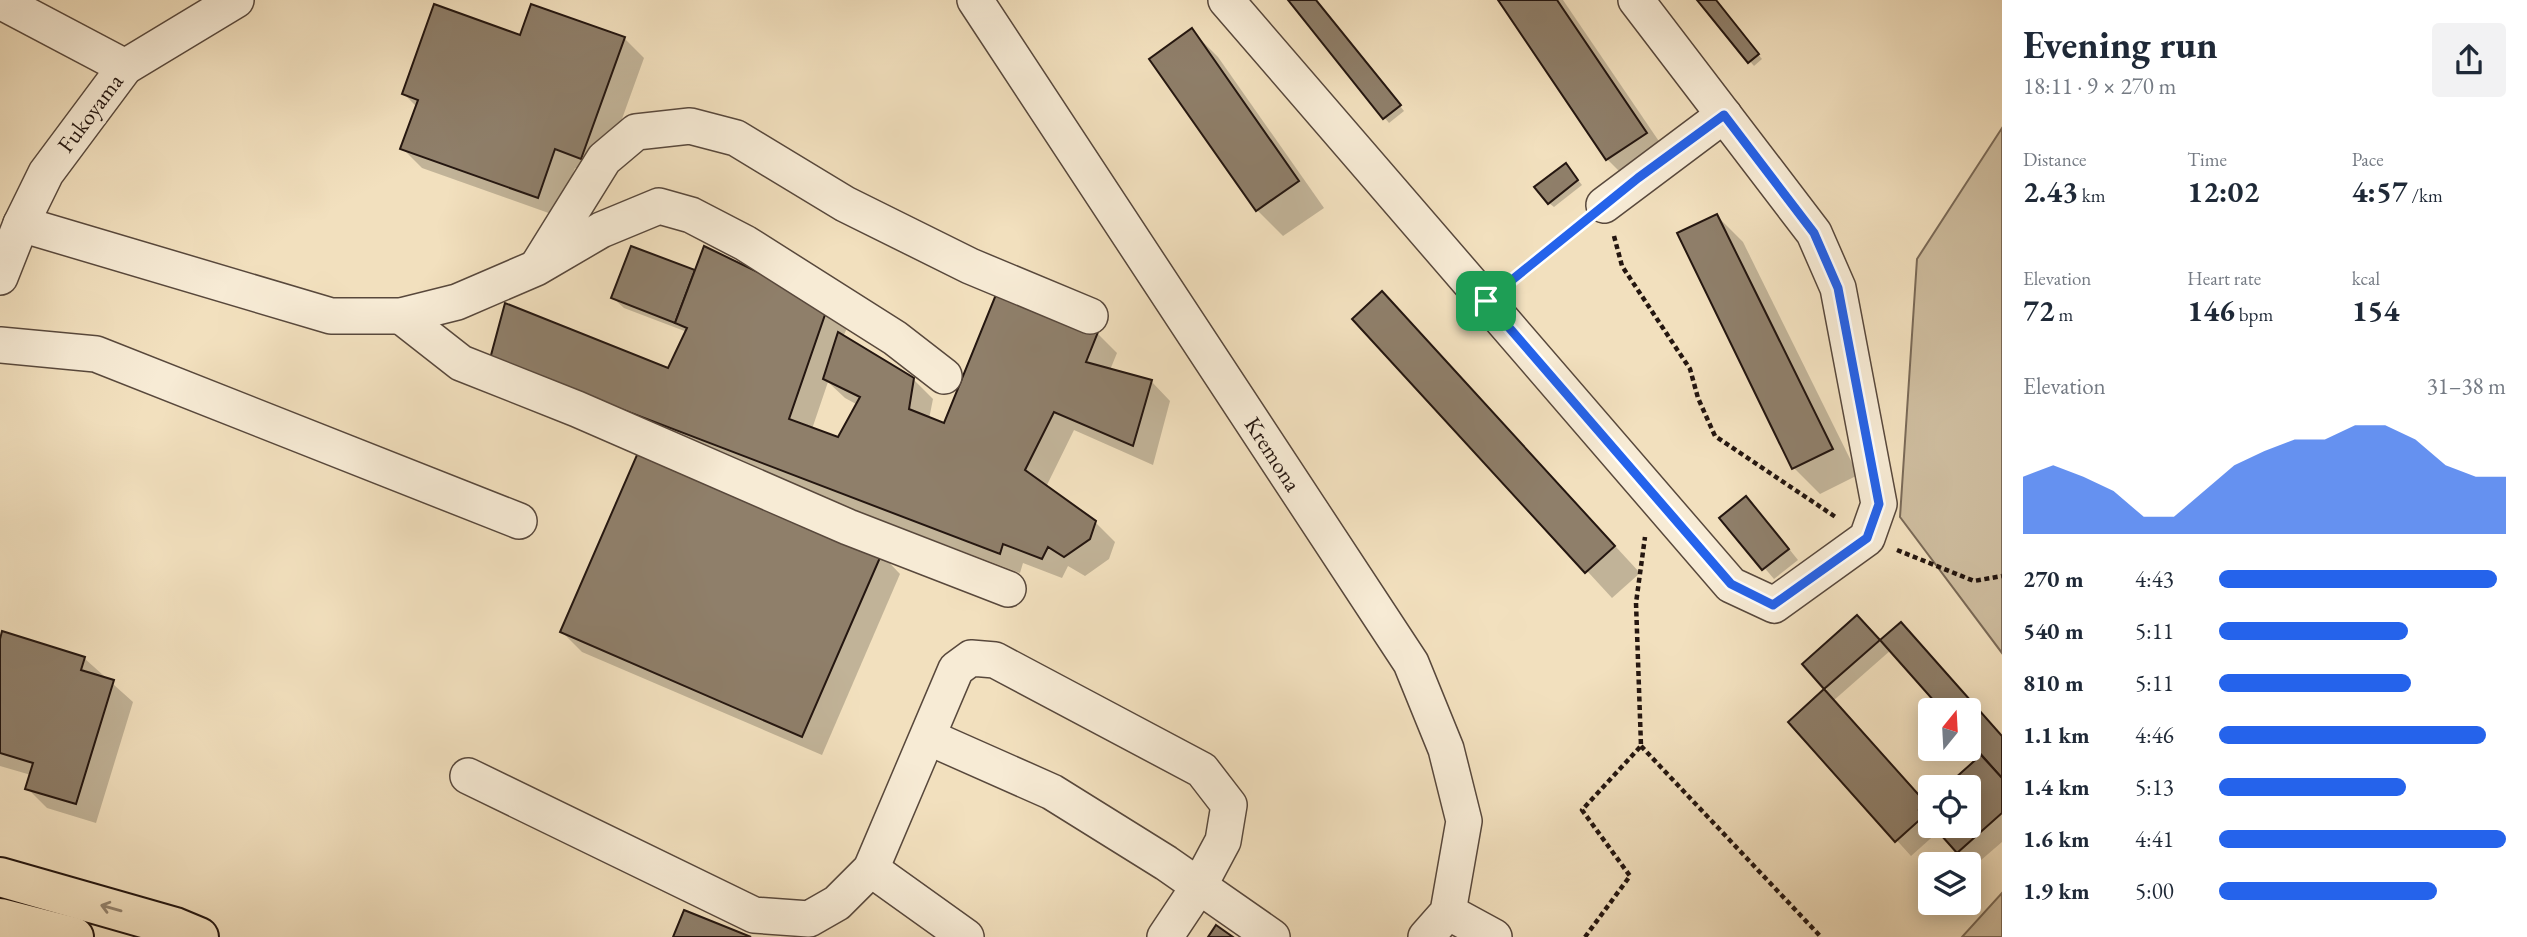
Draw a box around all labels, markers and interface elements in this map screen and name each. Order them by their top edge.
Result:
text: Evening run [2023,20,2218,69]
button: share [2432,23,2506,97]
street label: Fukoyama [50,67,130,159]
text: 18:11 · 9 × 270 m [2023,71,2176,101]
text: Distance [2023,147,2086,172]
text: Time [2187,147,2227,172]
text: Pace [2352,147,2384,172]
text: 2.43 [2023,172,2078,211]
text: 12:02 [2187,172,2259,211]
text: 4:57 [2352,172,2408,211]
text: km [2078,183,2106,208]
text: /km [2408,183,2443,208]
text: Elevation [2023,266,2091,291]
text: Heart rate [2187,266,2261,291]
text: kcal [2352,266,2380,291]
pin [1456,271,1516,331]
icon: arrive [1467,282,1505,320]
text: 72 [2023,291,2055,330]
text: 146 [2187,291,2235,330]
text: 154 [2352,291,2399,330]
text: m [2055,302,2073,327]
text: bpm [2235,302,2273,327]
text: Elevation [2023,371,2106,401]
text: 31–38 m [2427,371,2506,401]
street label: Kremona [1238,411,1309,498]
text: 270 m [2023,564,2084,594]
text: 4:43 [2135,564,2174,594]
text: 540 m [2023,616,2084,646]
text: 5:11 [2135,616,2174,646]
text: 810 m [2023,668,2084,698]
text: 5:11 [2135,668,2174,698]
north arrow [1918,698,1981,761]
map controls [1918,698,1981,915]
text: 1.1 km [2023,720,2090,750]
text: 4:46 [2135,720,2174,750]
text: 1.4 km [2023,772,2090,802]
text: 5:13 [2135,772,2174,802]
button: locate [1918,775,1981,838]
text: 1.6 km [2023,824,2090,854]
text: 4:41 [2135,824,2174,854]
button: layers [1918,852,1981,915]
text: 1.9 km [2023,876,2090,906]
text: 5:00 [2135,876,2174,906]
one-way arrow [100,901,122,914]

